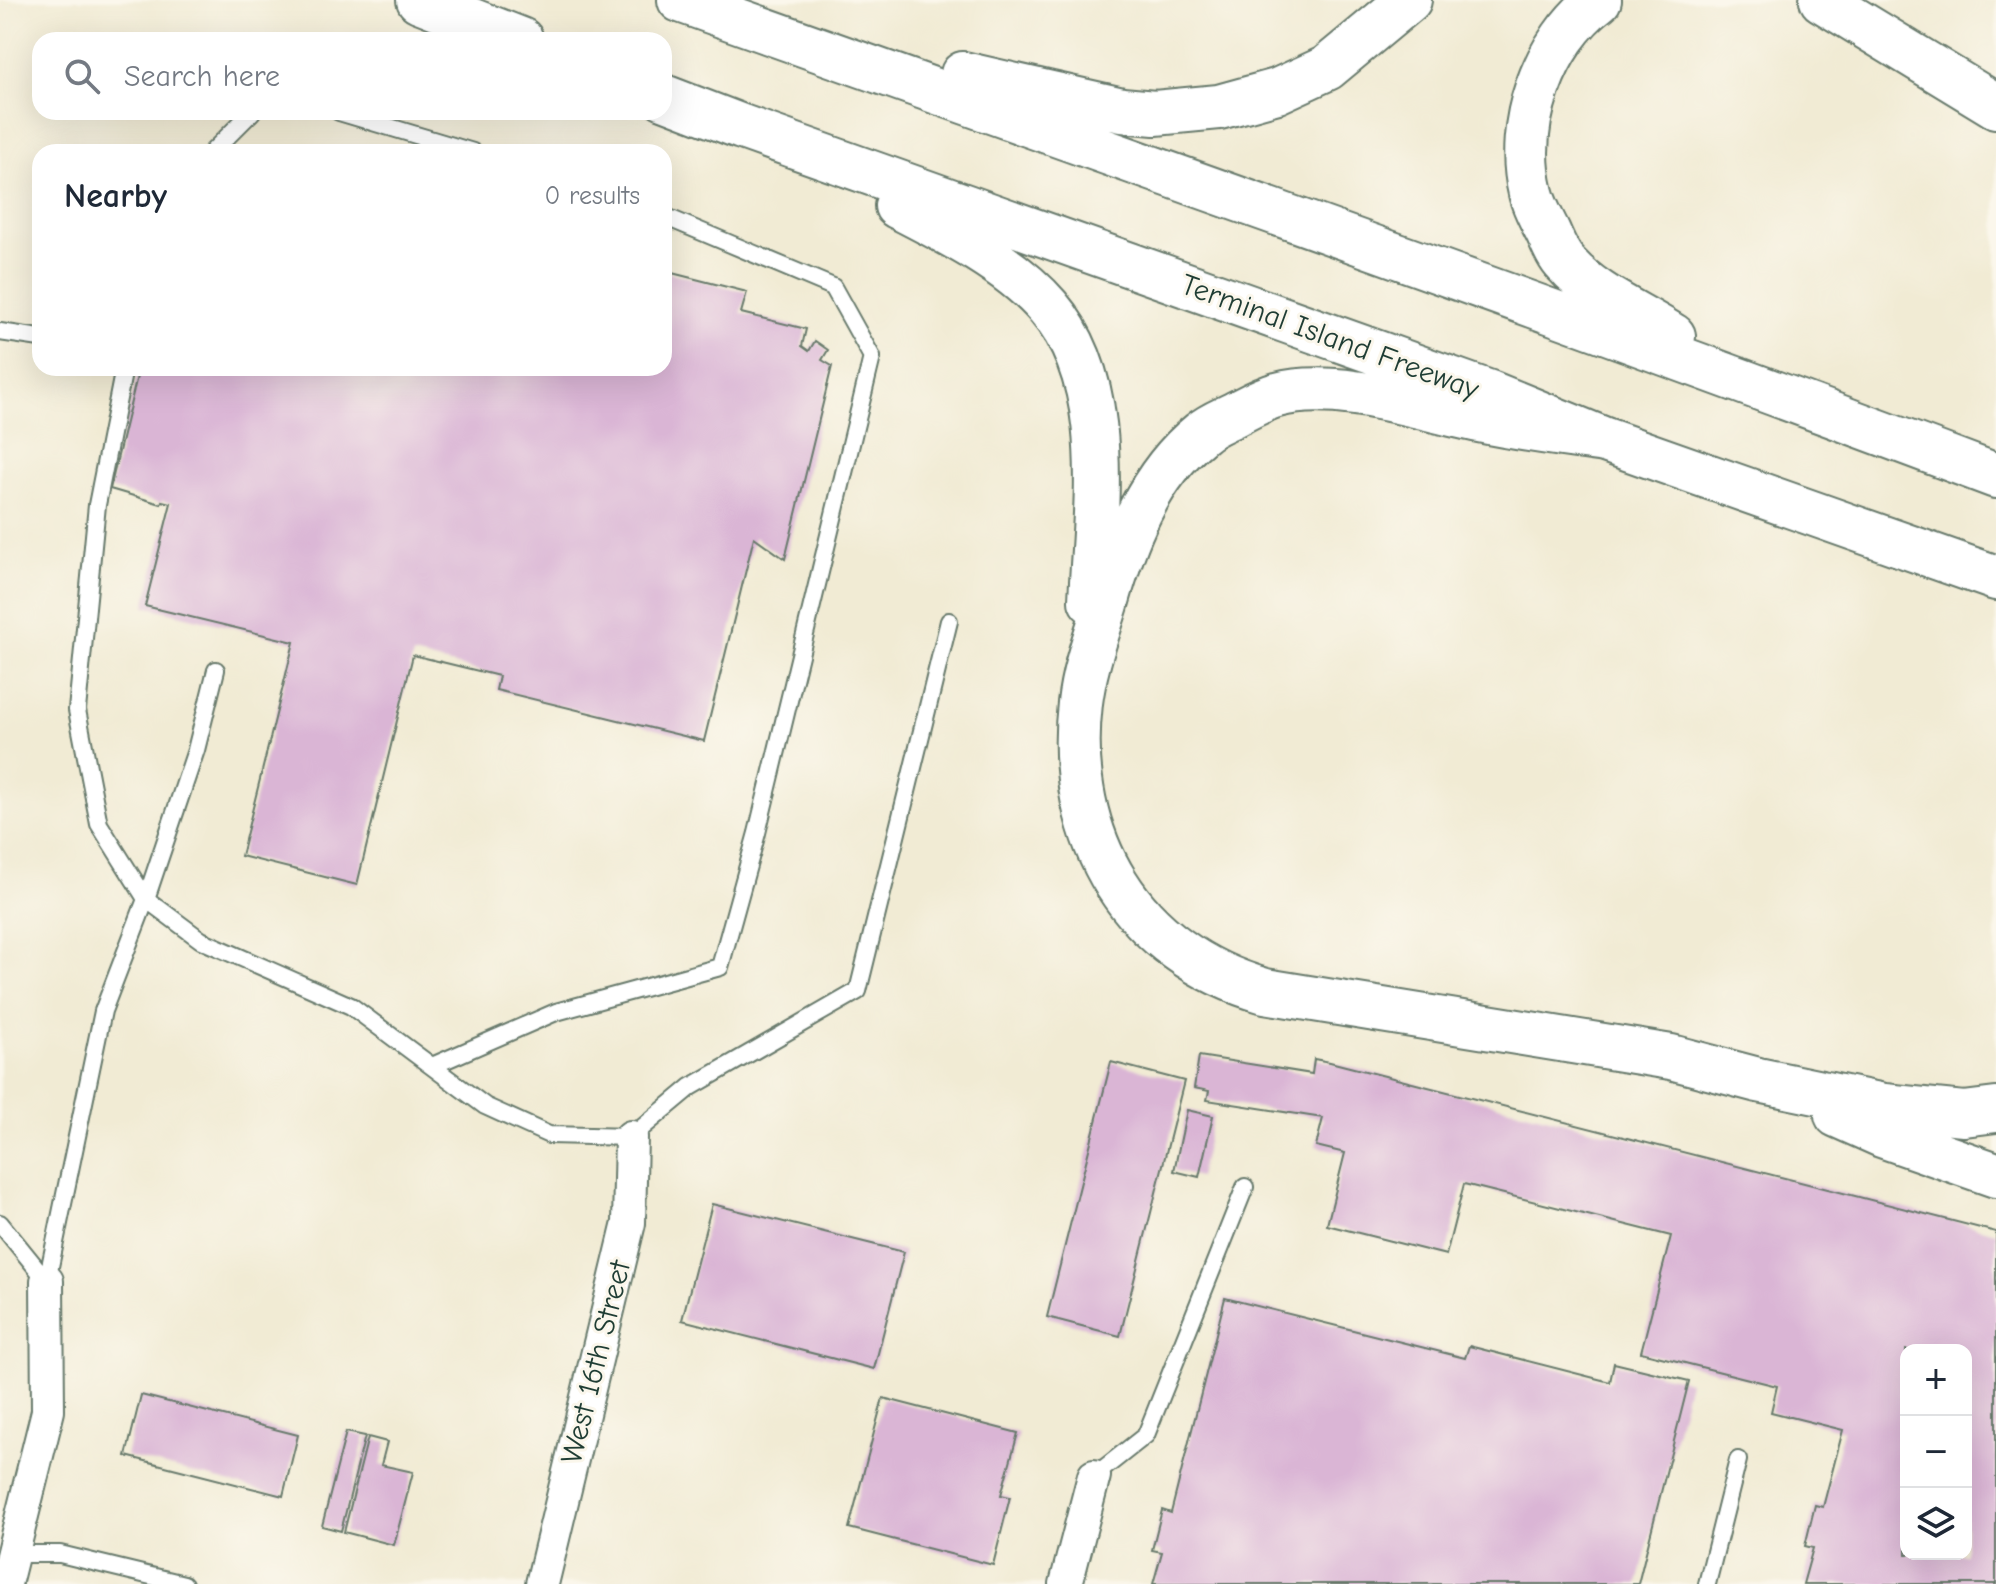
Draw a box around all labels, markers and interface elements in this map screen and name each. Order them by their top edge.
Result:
search box [32,32,672,120]
icon: search [60,54,104,98]
text: Search here [124,59,280,94]
text: Nearby [64,176,167,216]
text: 0 results [545,181,640,211]
street label: Terminal Island Freeway [1176,267,1484,407]
street label: West 16th Street [554,1255,638,1467]
map controls [1900,1344,1972,1560]
button: + [1900,1344,1972,1416]
button: − [1900,1416,1972,1488]
button: layers [1900,1488,1972,1560]

